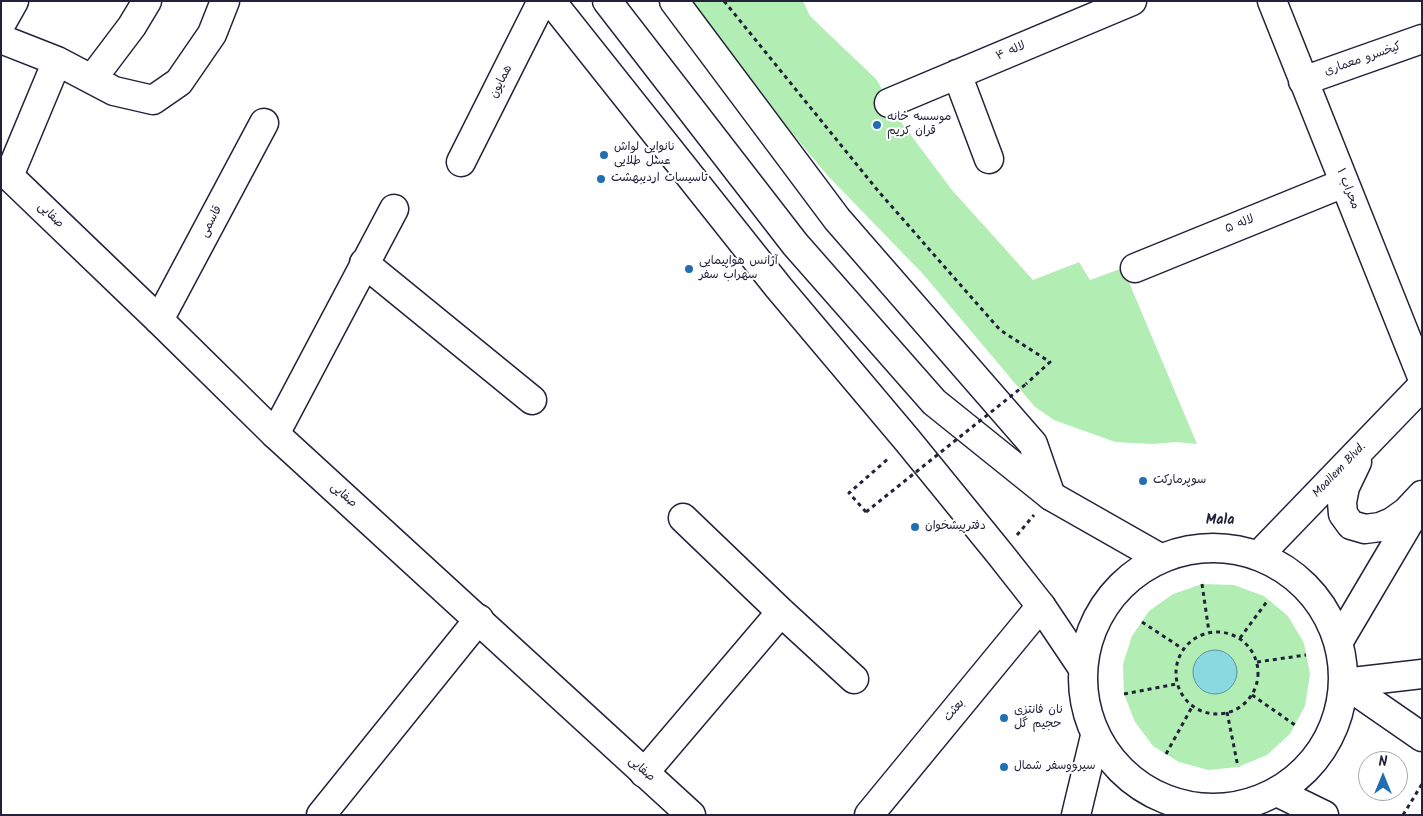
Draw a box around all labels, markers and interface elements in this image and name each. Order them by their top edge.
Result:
street label: لاله ۴ [994,39,1028,65]
street label: کیخسرو معماری [1323,40,1403,80]
street label: همایون [488,63,516,101]
place label: موسسه خانه قران کریم [887,111,951,139]
marker: موسسه خانه قران کریم [871,119,883,131]
place label: نانوایی لواش عسل طلایی [614,141,675,169]
marker: نانوایی لواش عسل طلایی [598,149,610,161]
street label: محراب ۱ [1332,167,1362,211]
place label: تاسیسات اردیبهشت [611,172,708,186]
marker: تاسیسات اردیبهشت [595,173,607,185]
street label: صفایی [34,200,66,232]
street label: قاسمی [198,204,226,240]
street label: لاله ۵ [1223,213,1257,237]
place label: آژانس هواپیمایی سهراب سفر [699,255,778,283]
marker: آژانس هواپیمایی سهراب سفر [683,263,695,275]
street label: Moallem Blvd. [1310,441,1370,501]
place label: سوپرمارکت [1153,474,1206,488]
marker: سوپرمارکت [1137,475,1149,487]
street label: صفایی [327,480,359,512]
district label: Mala [1206,514,1234,530]
place label: دفترپیشخوان [925,520,986,534]
marker: دفترپیشخوان [909,521,921,533]
street label: بعثت [942,697,968,725]
place label: نان فانتزی حجیم گل [1014,704,1063,732]
marker: نان فانتزی حجیم گل [998,712,1010,724]
north arrow [1358,751,1408,801]
text: N [1379,751,1387,773]
street label: صفایی [625,754,657,786]
place label: سیرووسفر شمال [1014,760,1095,774]
marker: سیرووسفر شمال [998,761,1010,773]

